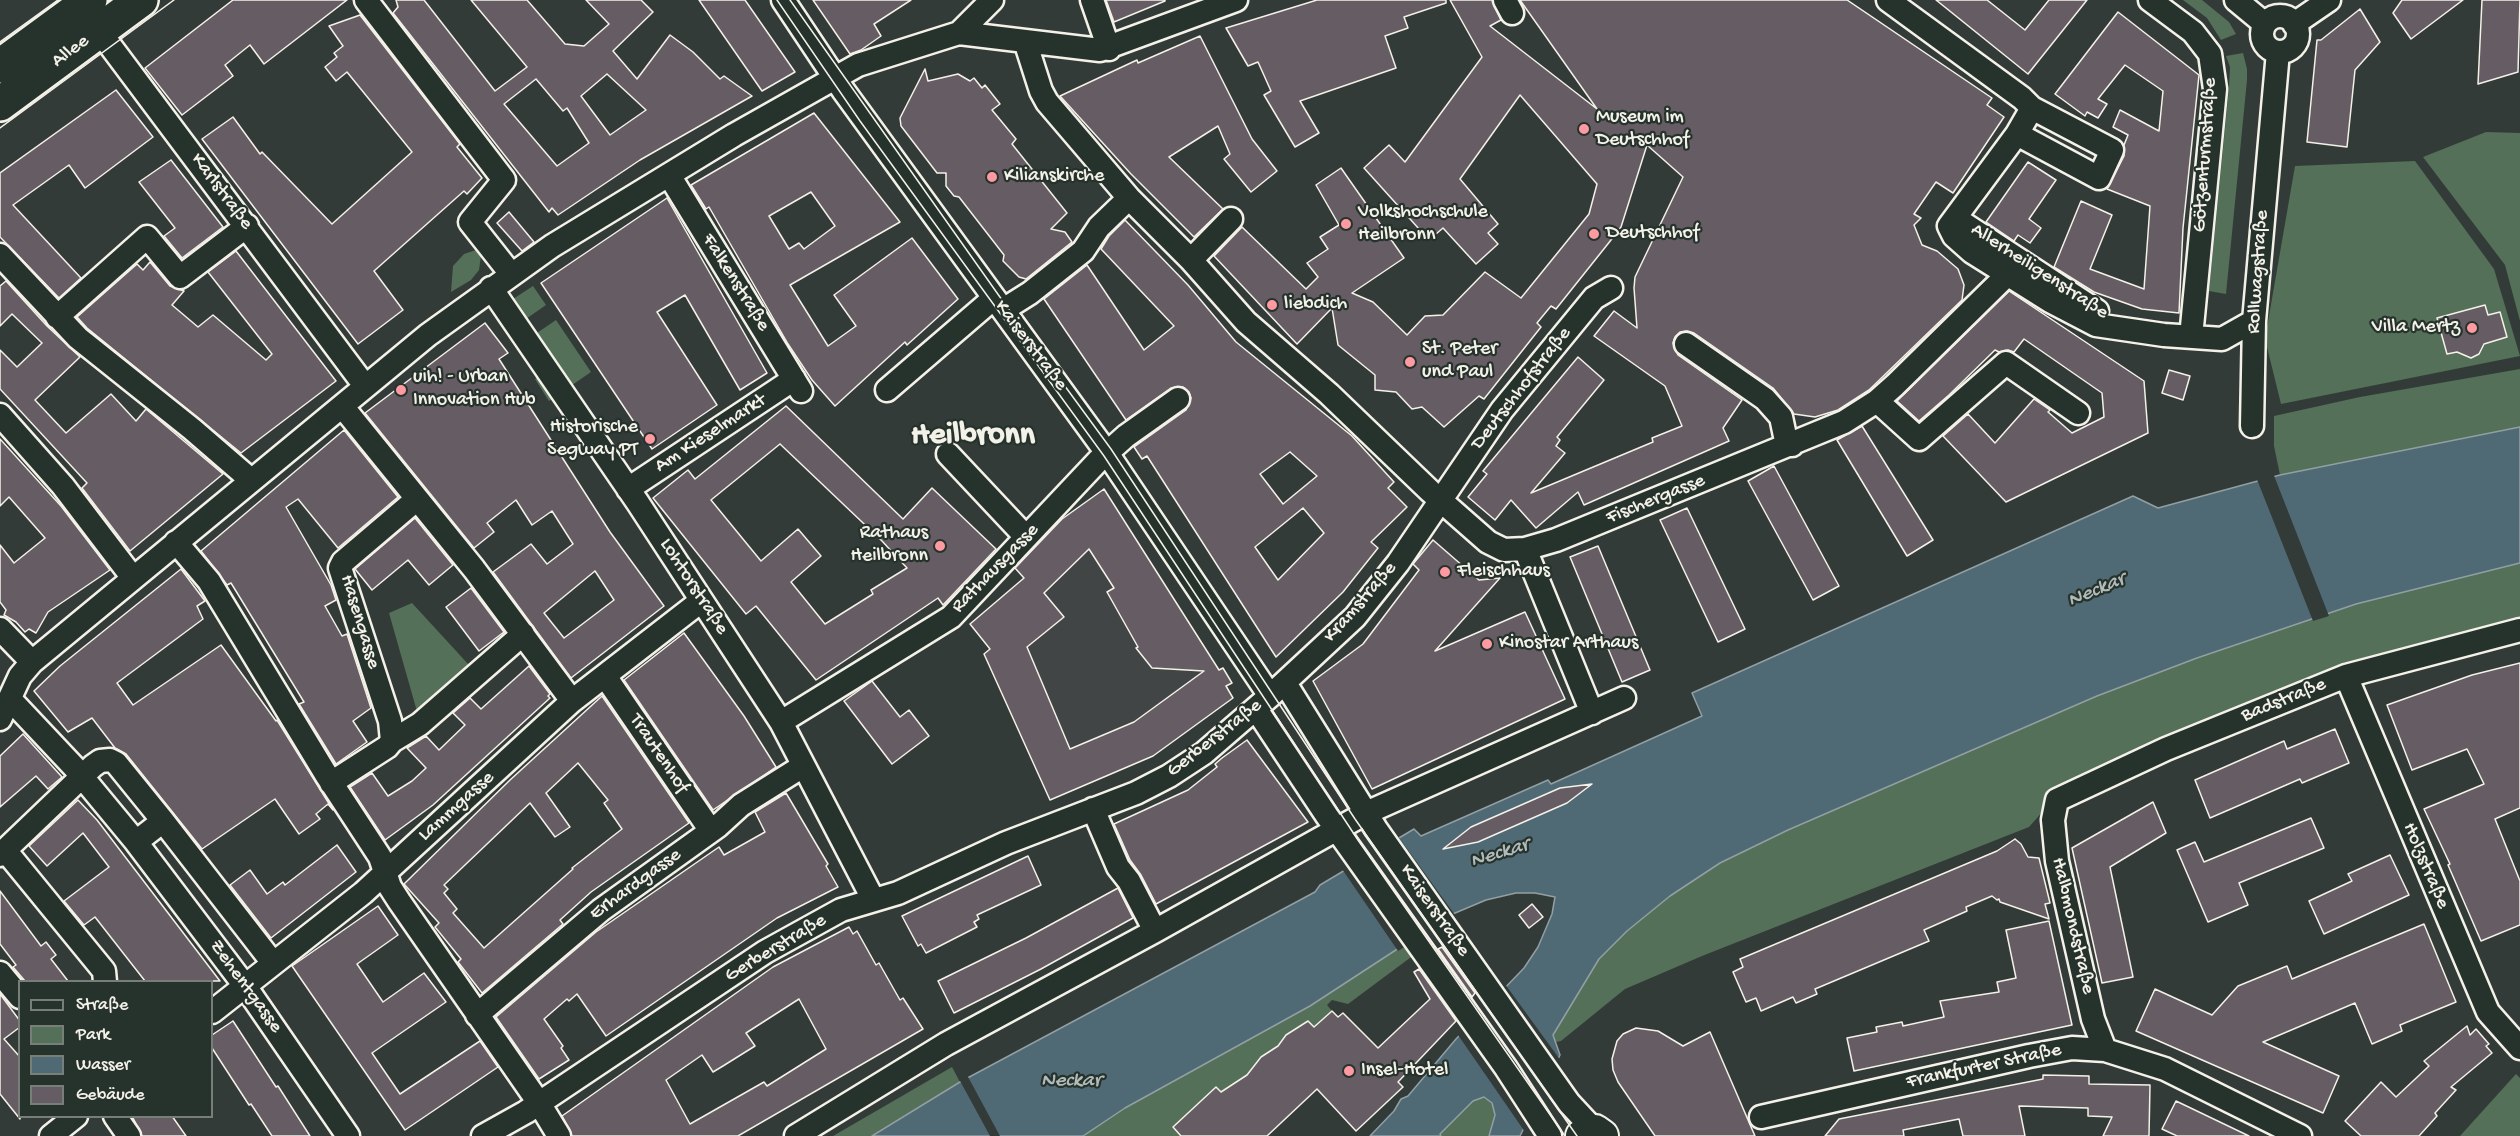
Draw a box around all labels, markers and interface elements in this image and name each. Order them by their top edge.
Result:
street label: Allee [47,30,95,74]
street label: Götzenturmstraße [2189,77,2223,233]
place label: Museum im Deutschhof [1596,106,1689,153]
marker: Museum im Deutschhof [1577,122,1591,136]
street label: Karlstraße [184,149,258,235]
place label: Kilianskirche [1004,165,1104,189]
marker: Kilianskirche [985,170,999,184]
place label: Volkshochschule Heilbronn [1358,201,1488,248]
street label: Rollwagstraße [2243,209,2275,335]
marker: Volkshochschule Heilbronn [1339,217,1353,231]
street label: Allerheiligenstraße [1966,218,2112,326]
place label: Deutschhof [1606,222,1699,246]
marker: Deutschhof [1587,227,1601,241]
street label: Falkenstraße [695,230,775,336]
place label: liebdich [1284,293,1347,317]
street label: Kaiserstraße [988,296,1072,396]
marker: liebdich [1265,298,1279,312]
place label: Villa Mertz [2372,316,2460,340]
marker: Villa Mertz [2465,321,2479,335]
street label: Deutschhofstraße [1467,323,1577,455]
place label: St. Peter und Paul [1422,338,1497,385]
marker: St. Peter und Paul [1403,355,1417,369]
place label: uih! - Urban Innovation Hub [413,366,536,413]
marker: uih! - Urban Innovation Hub [394,383,408,397]
street label: Am Kieselmarkt [651,389,771,479]
place label: Historische Segway PT [547,416,638,463]
district label: Heilbronn [911,418,1035,456]
marker: Historische Segway PT [643,432,657,446]
street label: Fischergasse [1603,469,1709,531]
street label: Rathausgasse [947,519,1045,619]
place label: Rathaus Heilbronn [850,522,928,569]
street label: Lohtorstraße [653,534,733,640]
marker: Rathaus Heilbronn [933,539,947,553]
street label: Kramstraße [1319,558,1403,648]
place label: Fleischhaus [1457,560,1550,584]
marker: Fleischhaus [1438,565,1452,579]
water label: Neckar [2064,568,2130,614]
street label: Hasengasse [333,572,385,672]
place label: Kinostar Arthaus [1499,632,1638,656]
marker: Kinostar Arthaus [1480,637,1494,651]
street label: Badstraße [2238,673,2330,729]
street label: Gerberstraße [1163,694,1267,784]
street label: Trautenhof [623,710,693,798]
street label: Lammgasse [414,767,500,847]
street label: Holzstraße [2396,819,2454,913]
water label: Neckar [1468,833,1532,875]
street label: Erhardgasse [585,844,687,926]
street label: Halbmondstraße [2045,855,2099,997]
street label: Kaiserstraße [1393,860,1475,962]
street label: Gerberstraße [721,909,831,989]
street label: Zehentgasse [203,936,287,1038]
legend [18,980,213,1118]
text: Straße [76,995,128,1016]
text: Park [76,1025,110,1046]
street label: Frankfurter Straße [1904,1039,2064,1095]
text: Wasser [76,1055,130,1076]
place label: Insel-Hotel [1361,1059,1448,1083]
marker: Insel-Hotel [1342,1064,1356,1078]
water label: Neckar [1041,1069,1101,1095]
text: Gebäude [76,1085,144,1106]

